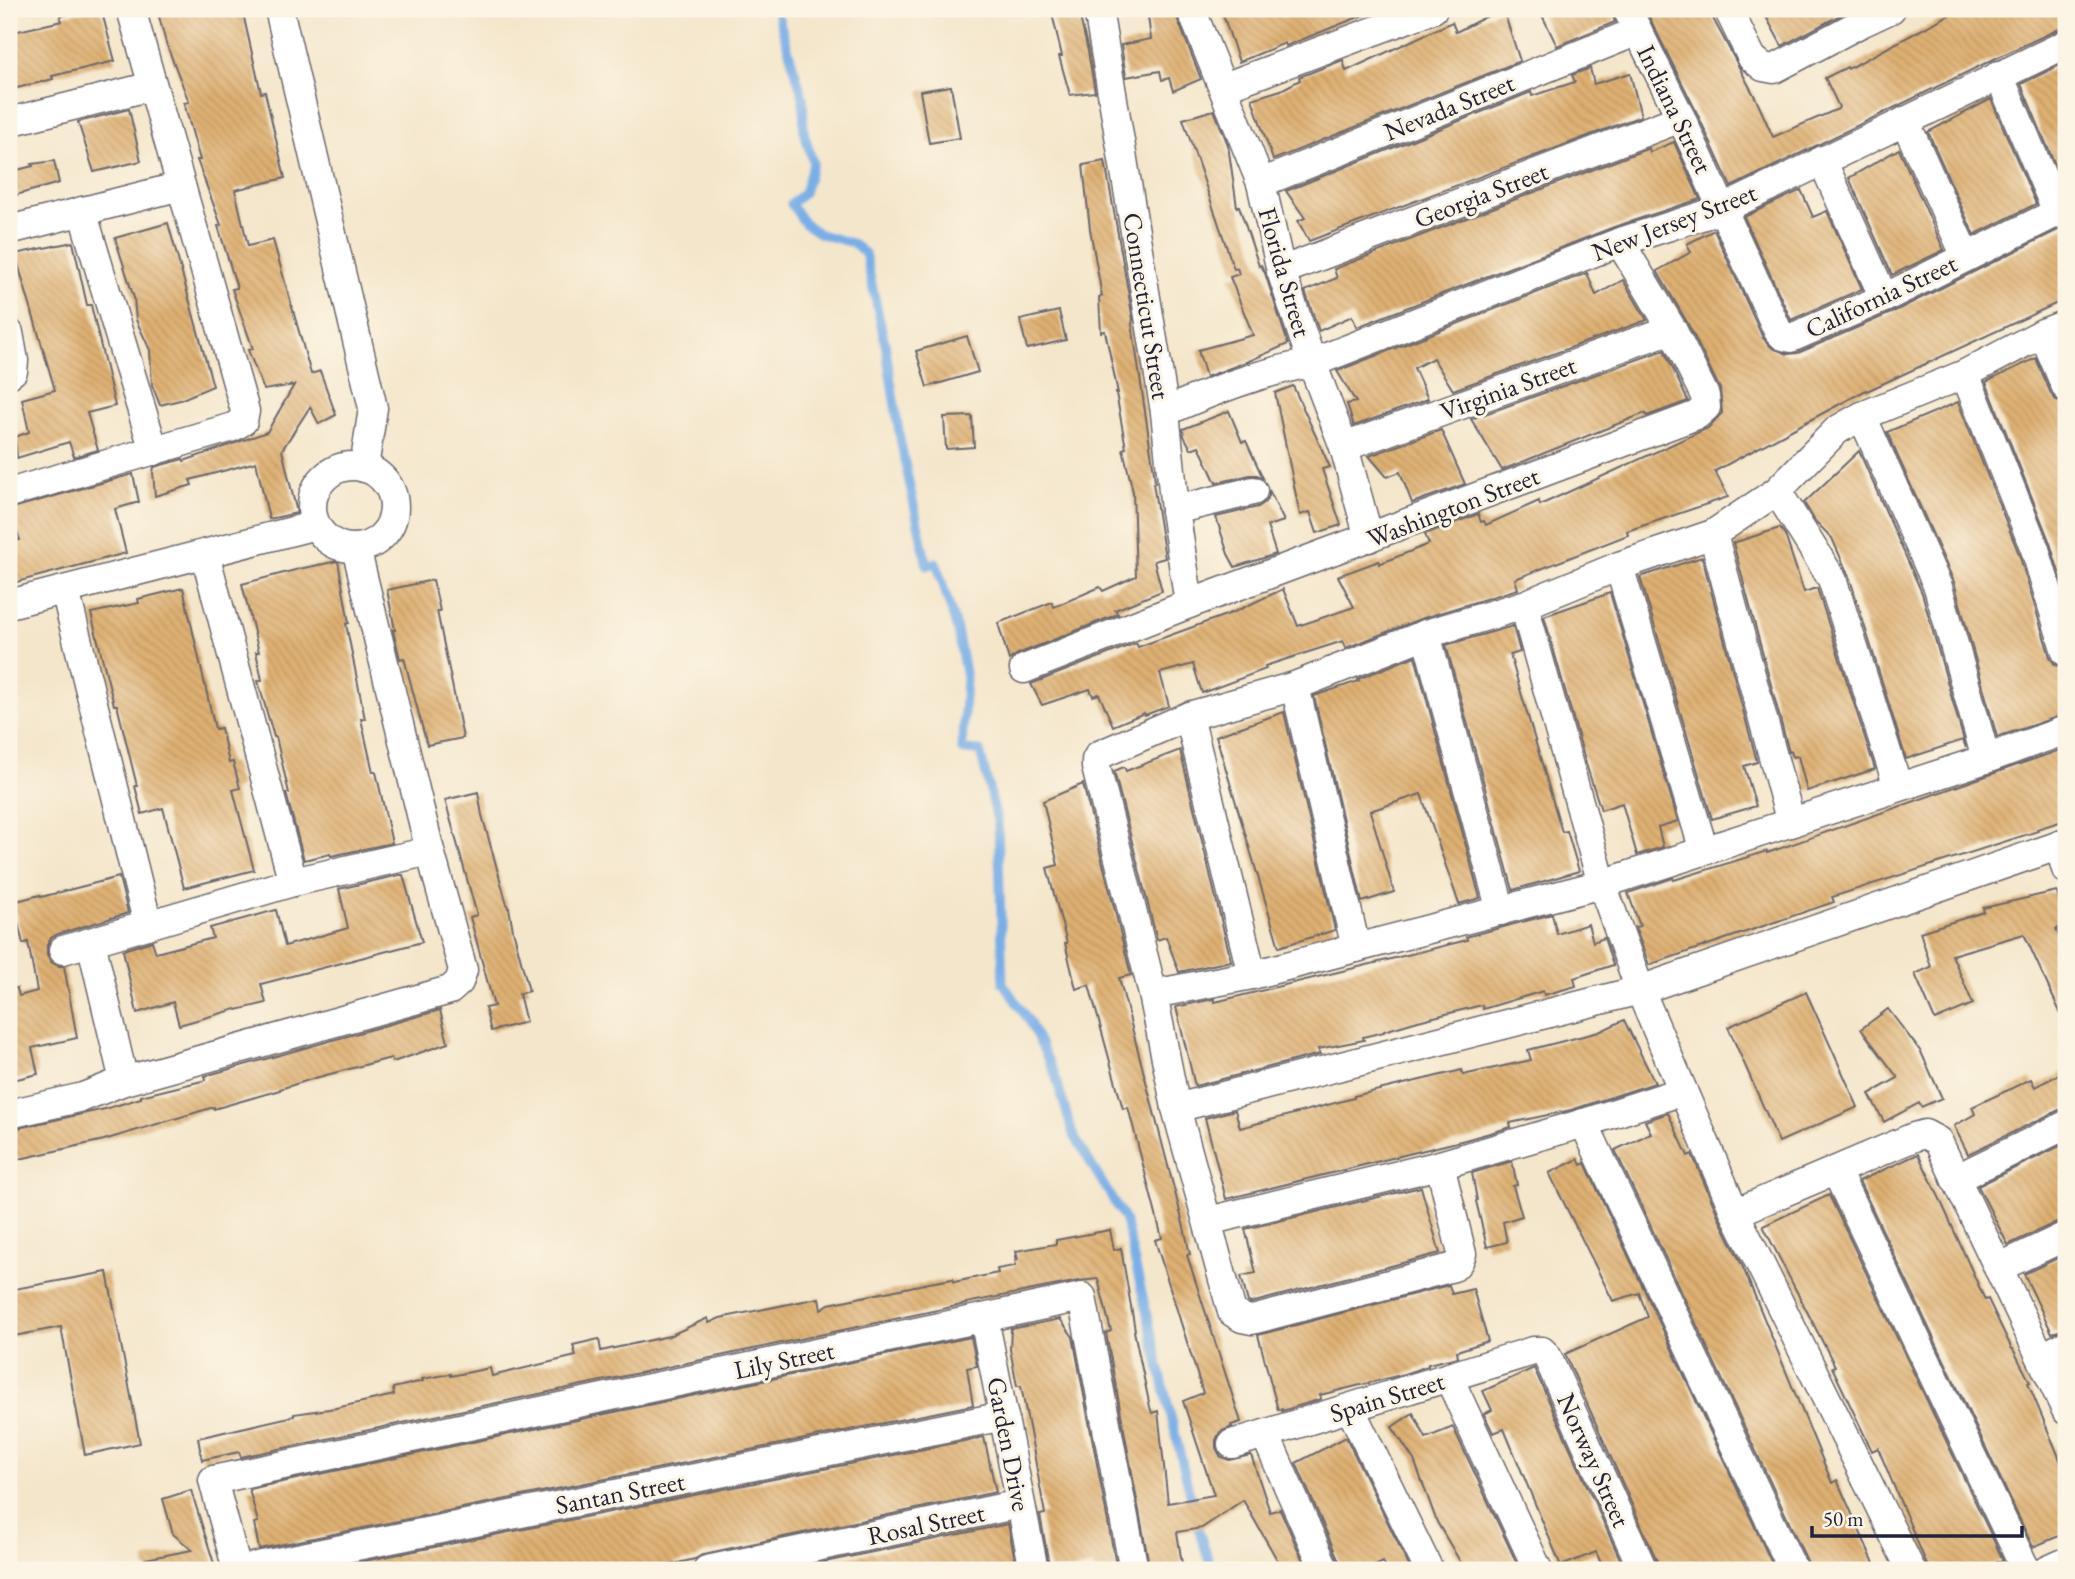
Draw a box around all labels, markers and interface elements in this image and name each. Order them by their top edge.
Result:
street label: Indiana Street [1629,39,1721,179]
street label: Nevada Street [1379,65,1519,149]
street label: Georgia Street [1409,154,1553,236]
street label: New Jersey Street [1587,175,1761,269]
street label: Florida Street [1250,203,1320,341]
street label: Connecticut Street [1115,210,1179,402]
street label: California Street [1800,246,1962,346]
street label: Virginia Street [1435,348,1581,428]
street label: Washington Street [1362,459,1544,555]
street label: Lily Street [731,1333,837,1387]
street label: Spain Street [1326,1364,1448,1430]
street label: Garden Drive [979,1374,1039,1514]
street label: Norway Street [1549,1388,1639,1532]
street label: Santan Street [553,1464,687,1522]
street label: Rosal Street [864,1495,988,1553]
scale bar [1812,1495,2022,1539]
text: 50 m [1823,1505,1864,1532]

